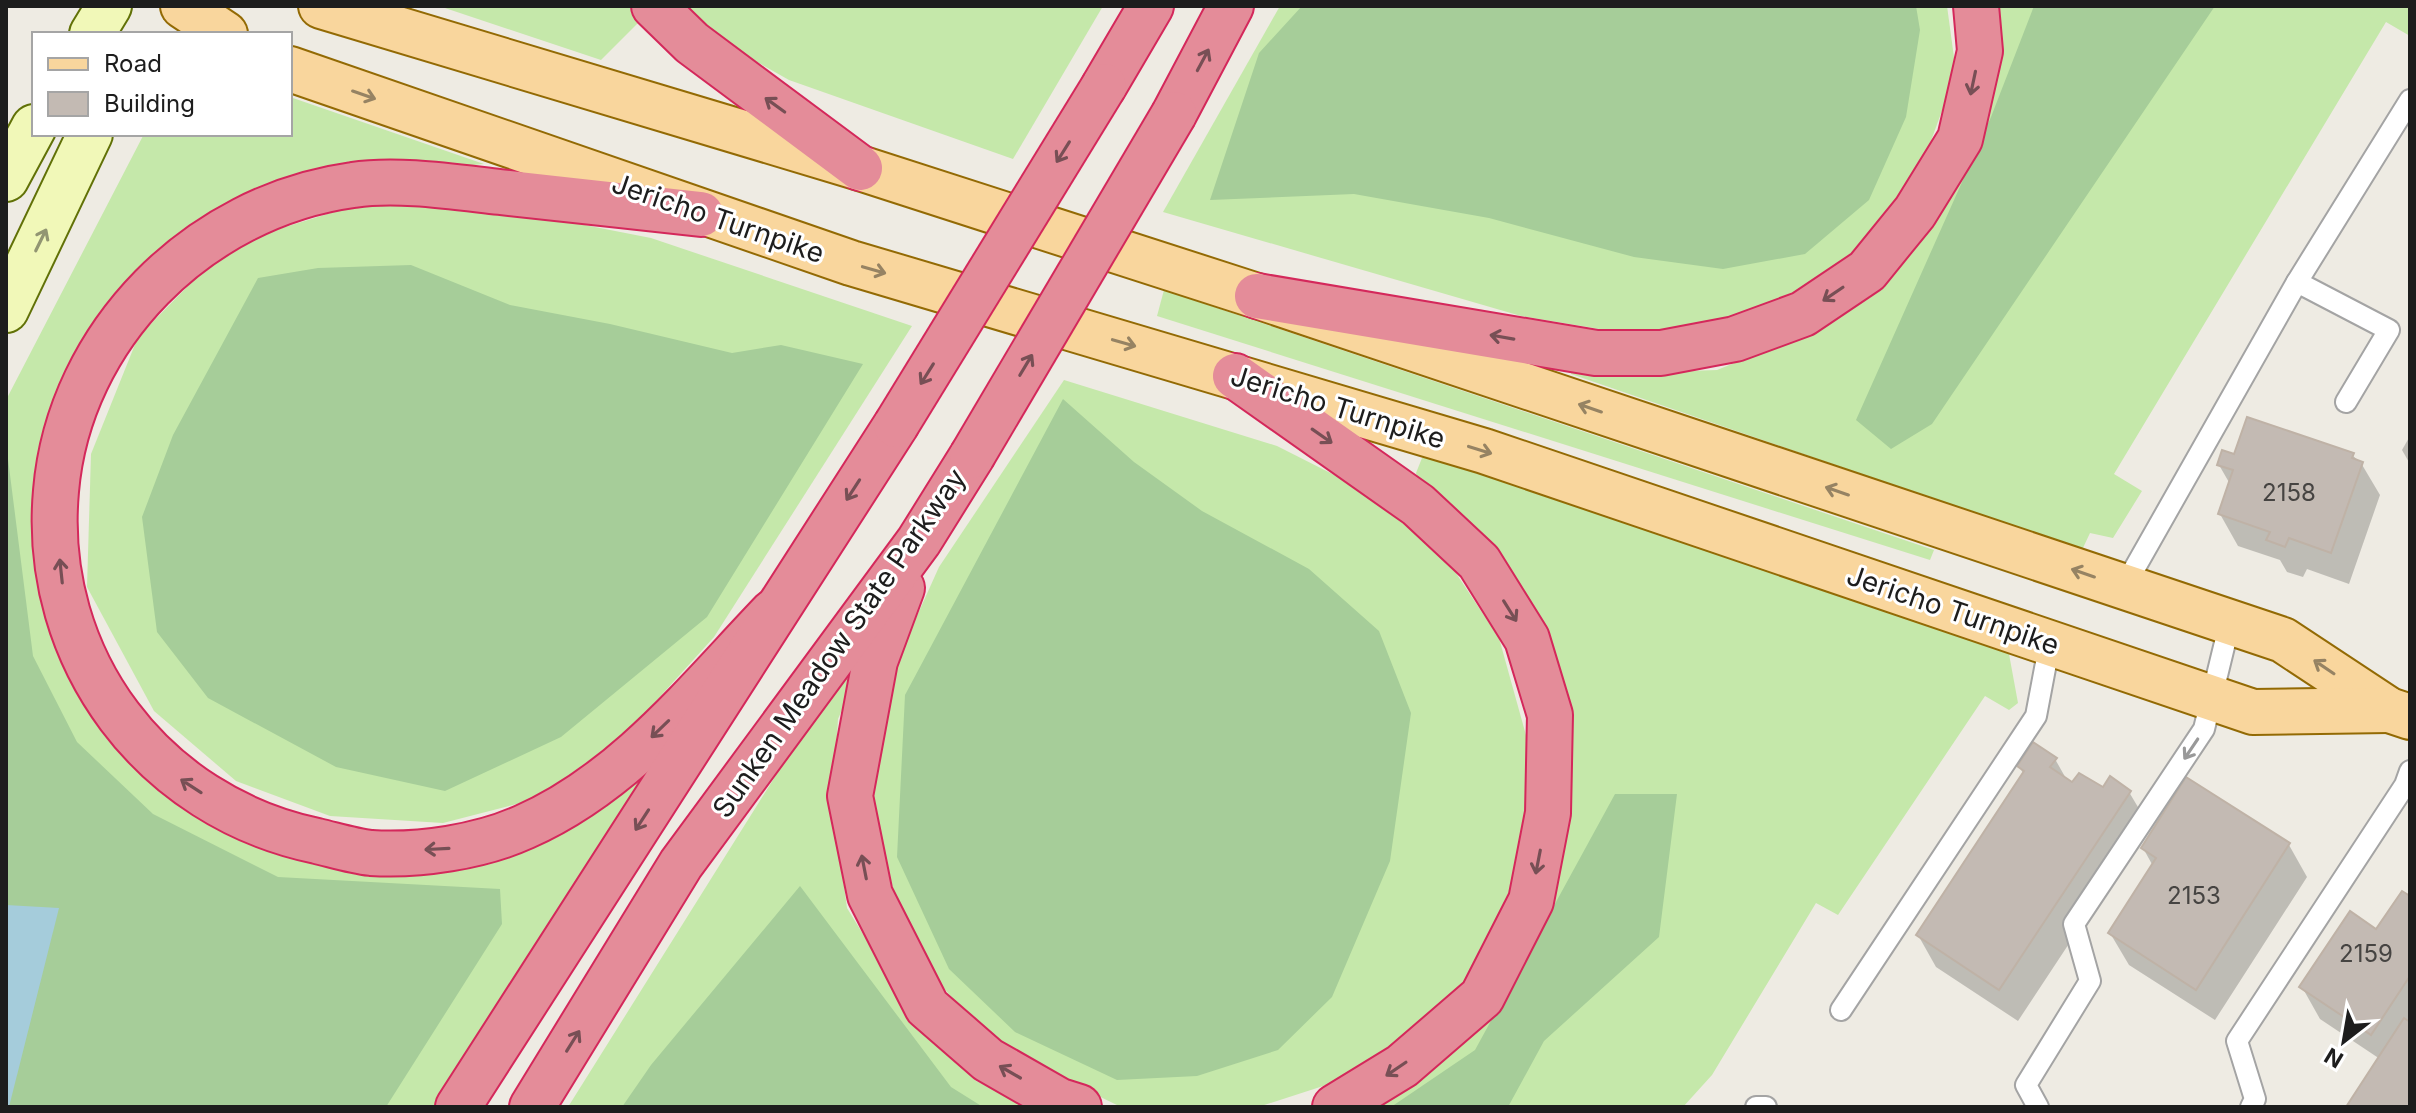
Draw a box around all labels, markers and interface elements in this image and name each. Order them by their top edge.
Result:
legend [32,32,292,136]
one-way arrow [1195,48,1211,72]
text: Road [104,49,162,78]
one-way arrow [1965,70,1980,95]
one-way arrow [351,88,376,103]
text: Building [104,89,195,118]
one-way arrow [764,97,786,113]
one-way arrow [1055,140,1071,163]
street label: Jericho Turnpike [607,166,829,270]
one-way arrow [33,228,49,252]
one-way arrow [861,263,887,278]
one-way arrow [1823,286,1845,302]
one-way arrow [1490,329,1516,344]
one-way arrow [1110,336,1136,351]
one-way arrow [1018,354,1034,377]
street label: Jericho Turnpike [1227,358,1449,456]
one-way arrow [919,362,935,385]
one-way arrow [1578,399,1603,414]
one-way arrow [1310,428,1332,444]
one-way arrow [1467,444,1492,458]
street label: Sunken Meadow State Parkway [705,462,973,824]
house number: 2158 [2262,478,2316,507]
one-way arrow [844,479,861,501]
one-way arrow [1825,482,1850,497]
one-way arrow [53,558,68,585]
street label: Jericho Turnpike [1842,558,2064,662]
one-way arrow [2071,565,2096,580]
one-way arrow [1502,599,1518,622]
one-way arrow [2314,659,2336,675]
one-way arrow [651,719,671,737]
one-way arrow [2183,737,2199,760]
one-way arrow [180,777,202,794]
one-way arrow [633,808,649,831]
one-way arrow [424,842,451,857]
one-way arrow [1530,849,1545,874]
one-way arrow [856,855,871,880]
house number: 2153 [2167,881,2221,910]
house number: 2159 [2339,939,2393,968]
north arrow [2304,1001,2384,1081]
one-way arrow [564,1030,581,1052]
text: N [2320,1043,2348,1074]
one-way arrow [1385,1061,1407,1077]
one-way arrow [999,1064,1022,1080]

